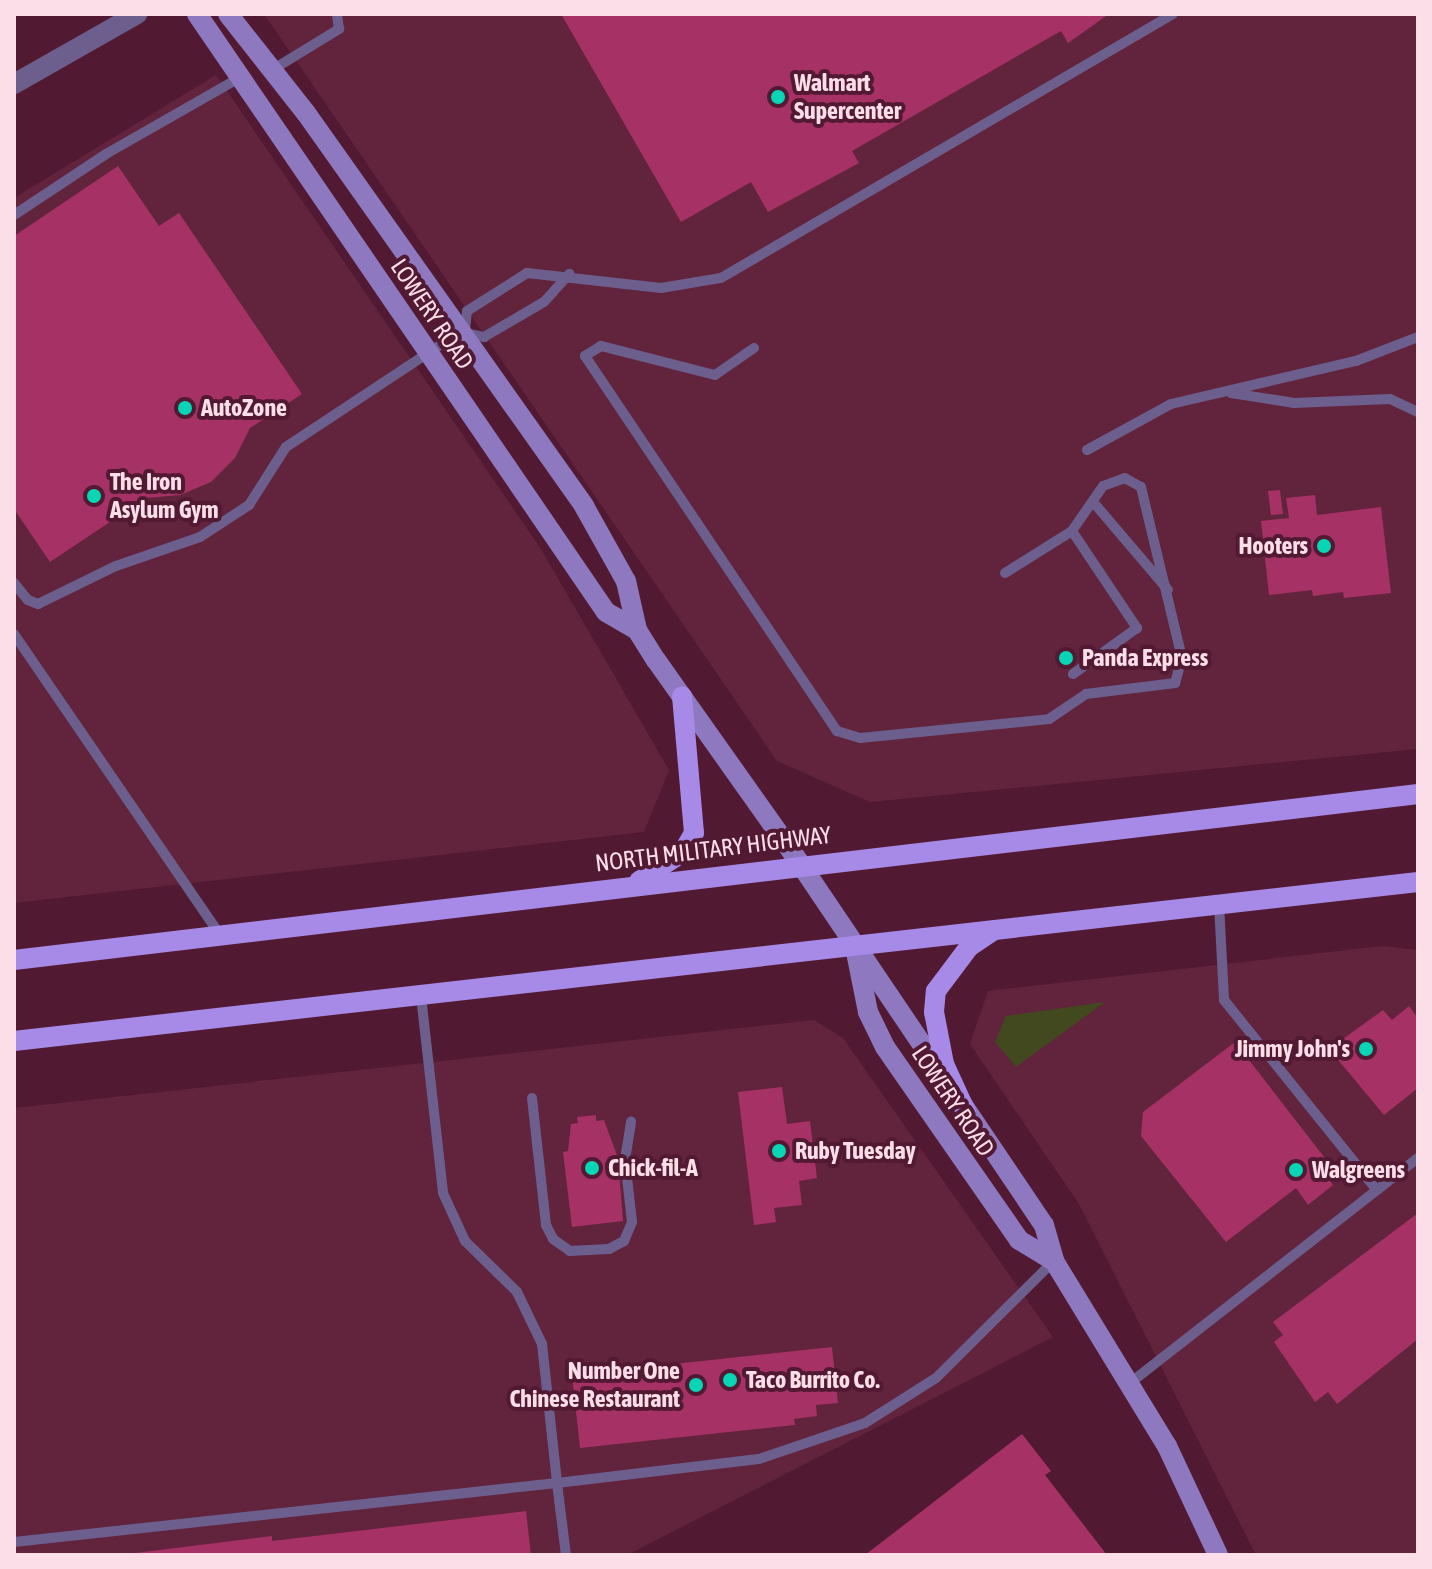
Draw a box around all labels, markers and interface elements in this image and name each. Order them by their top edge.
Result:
place label: Walmart Supercenter [794,69,901,125]
marker: Walmart Supercenter [769,88,787,106]
street label: LOWERY ROAD [385,253,479,375]
place label: AutoZone [201,394,287,422]
marker: AutoZone [176,399,194,417]
place label: The Iron Asylum Gym [110,468,219,524]
marker: The Iron Asylum Gym [85,487,103,505]
place label: Hooters [1238,532,1308,560]
marker: Hooters [1315,537,1333,555]
place label: Panda Express [1082,644,1208,672]
marker: Panda Express [1057,649,1075,667]
street label: NORTH MILITARY HIGHWAY [593,820,833,878]
place label: Jimmy John's [1235,1035,1350,1063]
street label: LOWERY ROAD [906,1040,1000,1162]
marker: Jimmy John's [1357,1040,1375,1058]
place label: Ruby Tuesday [795,1137,916,1165]
marker: Ruby Tuesday [770,1142,788,1160]
place label: Chick-fil-A [608,1154,698,1182]
place label: Walgreens [1312,1156,1405,1184]
marker: Chick-fil-A [583,1159,601,1177]
marker: Walgreens [1287,1161,1305,1179]
place label: Number One Chinese Restaurant [510,1357,680,1413]
place label: Taco Burrito Co. [746,1366,880,1394]
marker: Taco Burrito Co. [721,1371,739,1389]
marker: Number One Chinese Restaurant [687,1376,705,1394]

